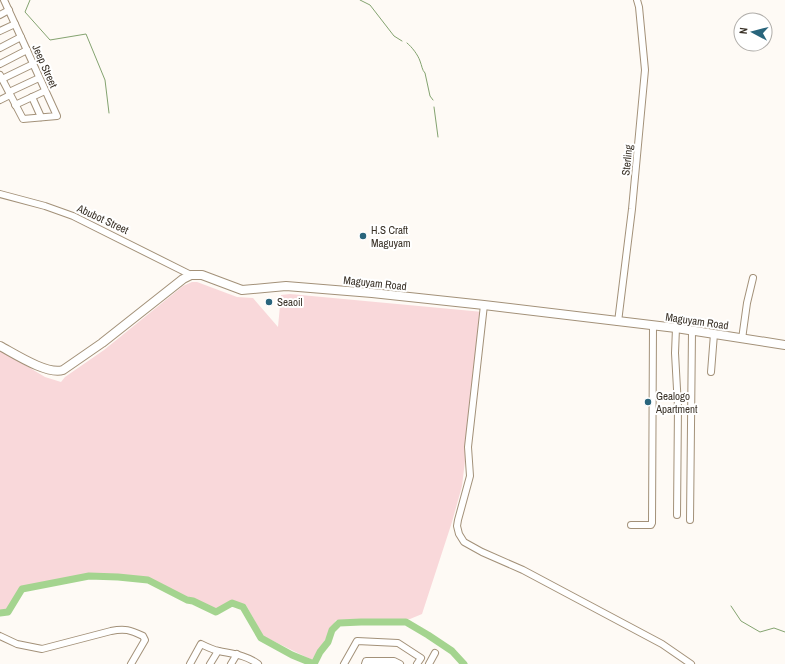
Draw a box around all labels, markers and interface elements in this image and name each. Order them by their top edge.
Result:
north arrow [733,12,773,52]
text: N [736,27,750,35]
street label: Jeep Street [29,42,61,90]
street label: Sterling [618,144,636,176]
street label: Abubot Street [74,201,131,237]
place label: H.S Craft Maguyam [371,223,411,250]
marker: H.S Craft Maguyam [358,231,368,241]
street label: Maguyam Road [343,273,407,293]
place label: Seaoil [277,295,303,309]
marker: Seaoil [264,297,274,307]
street label: Maguyam Road [664,310,730,332]
place label: Gealogo Apartment [655,389,698,416]
marker: Gealogo Apartment [643,397,653,407]

